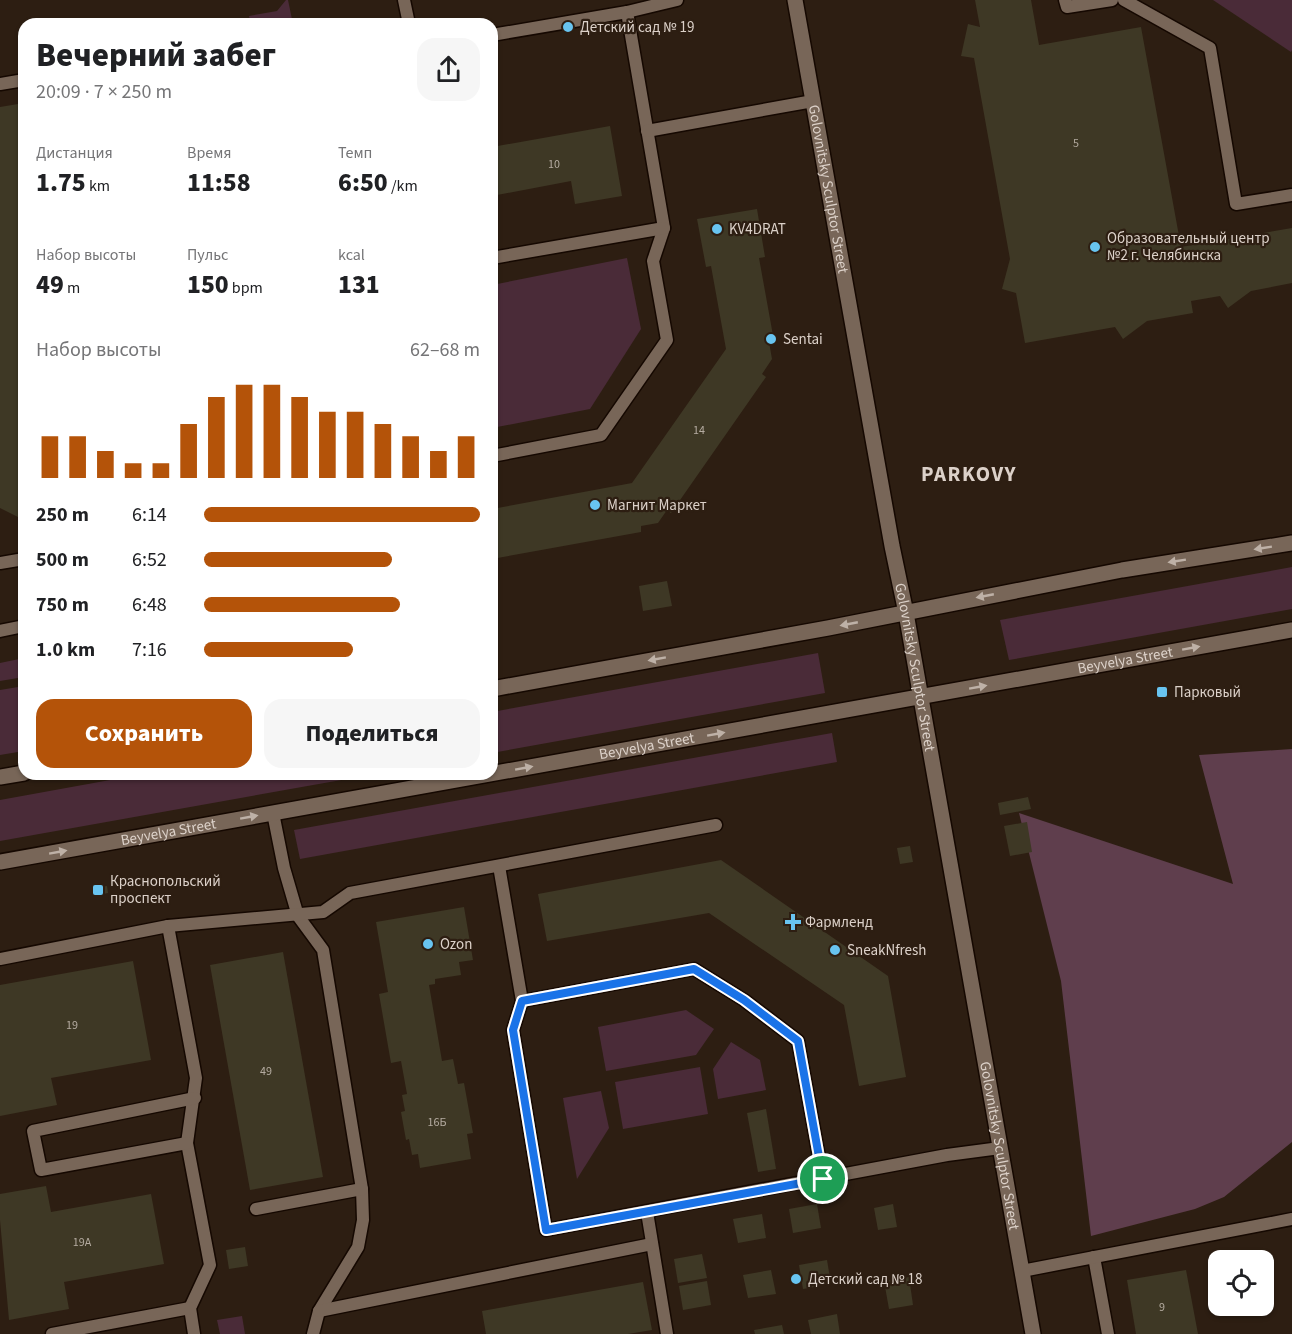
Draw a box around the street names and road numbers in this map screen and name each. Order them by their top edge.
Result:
street label: Golovnitsky Sculptor Street [803,103,853,275]
street label: Golovnitsky Sculptor Street [889,581,940,753]
street label: Beyvelya Street [1076,642,1174,679]
street label: Beyvelya Street [597,728,696,765]
street label: Beyvelya Street [119,813,218,851]
street label: Golovnitsky Sculptor Street [974,1060,1025,1232]

